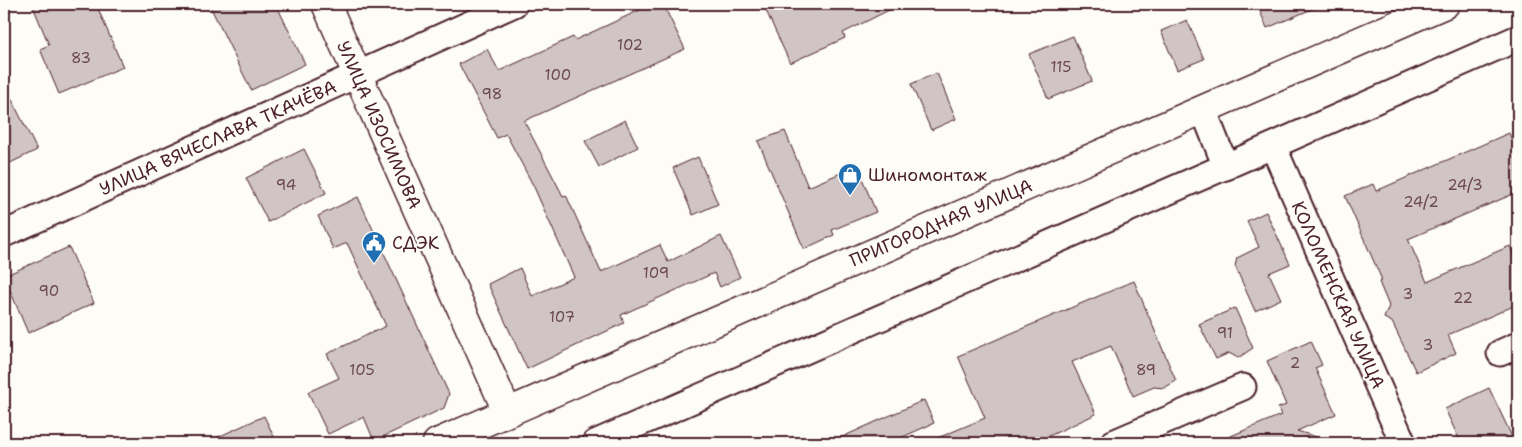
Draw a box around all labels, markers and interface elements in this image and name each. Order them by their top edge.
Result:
house number: 102 [617,35,643,55]
street label: УЛИЦА ИЗОСИМОВА [331,37,427,213]
house number: 83 [71,48,91,68]
house number: 115 [1051,57,1071,77]
house number: 100 [545,65,571,85]
street label: УЛИЦА ВЯЧЕСЛАВА ТКАЧЁВА [96,75,340,201]
house number: 98 [482,84,502,104]
shop icon: Шиномонтаж [837,162,863,196]
place label: Шиномонтаж [868,163,987,187]
street label: ПРИГОРОДНАЯ УЛИЦА [846,174,1036,272]
house number: 94 [276,175,296,195]
house number: 24/3 [1447,175,1483,195]
house number: 24/2 [1403,192,1439,212]
street label: КОЛОМЕНСКАЯ УЛИЦА [1286,197,1390,393]
public building icon: СДЭК [361,230,387,264]
place label: СДЭК [392,231,440,255]
house number: 109 [643,263,669,283]
house number: 90 [39,281,59,301]
house number: 3 [1403,284,1413,304]
house number: 22 [1453,288,1473,308]
house number: 107 [549,307,575,327]
house number: 91 [1217,323,1233,343]
house number: 3 [1423,335,1433,355]
house number: 2 [1290,353,1300,373]
house number: 105 [349,360,375,380]
house number: 89 [1136,360,1156,380]

